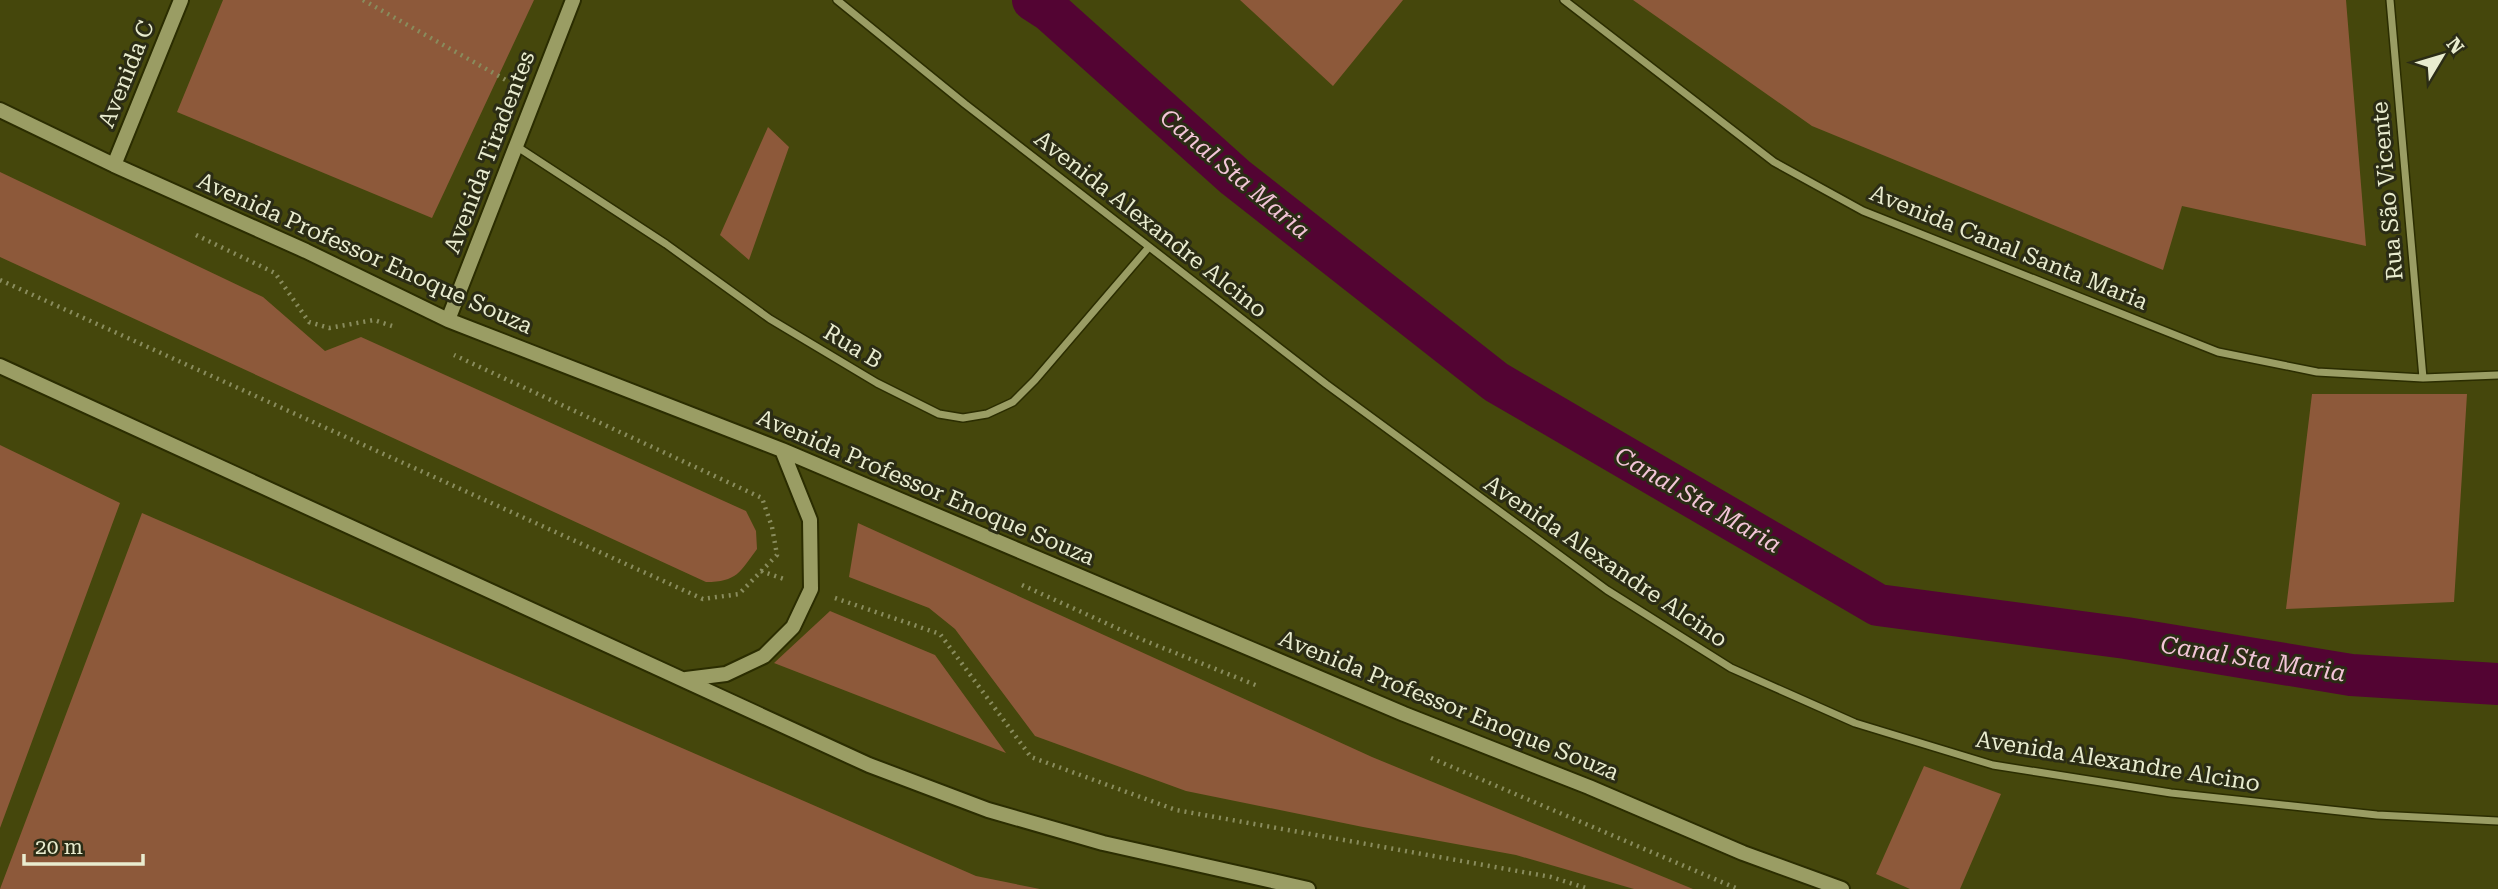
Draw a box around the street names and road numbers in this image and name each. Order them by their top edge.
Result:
street label: Avenida C [93,17,160,131]
street label: Avenida Tiradentes [438,47,541,257]
street label: Rua São Vicente [2366,100,2409,282]
street label: Avenida Alexandre Alcino [1029,125,1272,324]
street label: Avenida Professor Enoque Souza [193,167,537,340]
street label: Avenida Canal Santa Maria [1866,179,2152,316]
street label: Rua B [819,318,887,374]
street label: Avenida Professor Enoque Souza [753,404,1099,571]
street label: Avenida Alexandre Alcino [1479,470,1732,653]
street label: Avenida Professor Enoque Souza [1275,625,1623,786]
street label: Avenida Alexandre Alcino [1974,726,2262,797]

